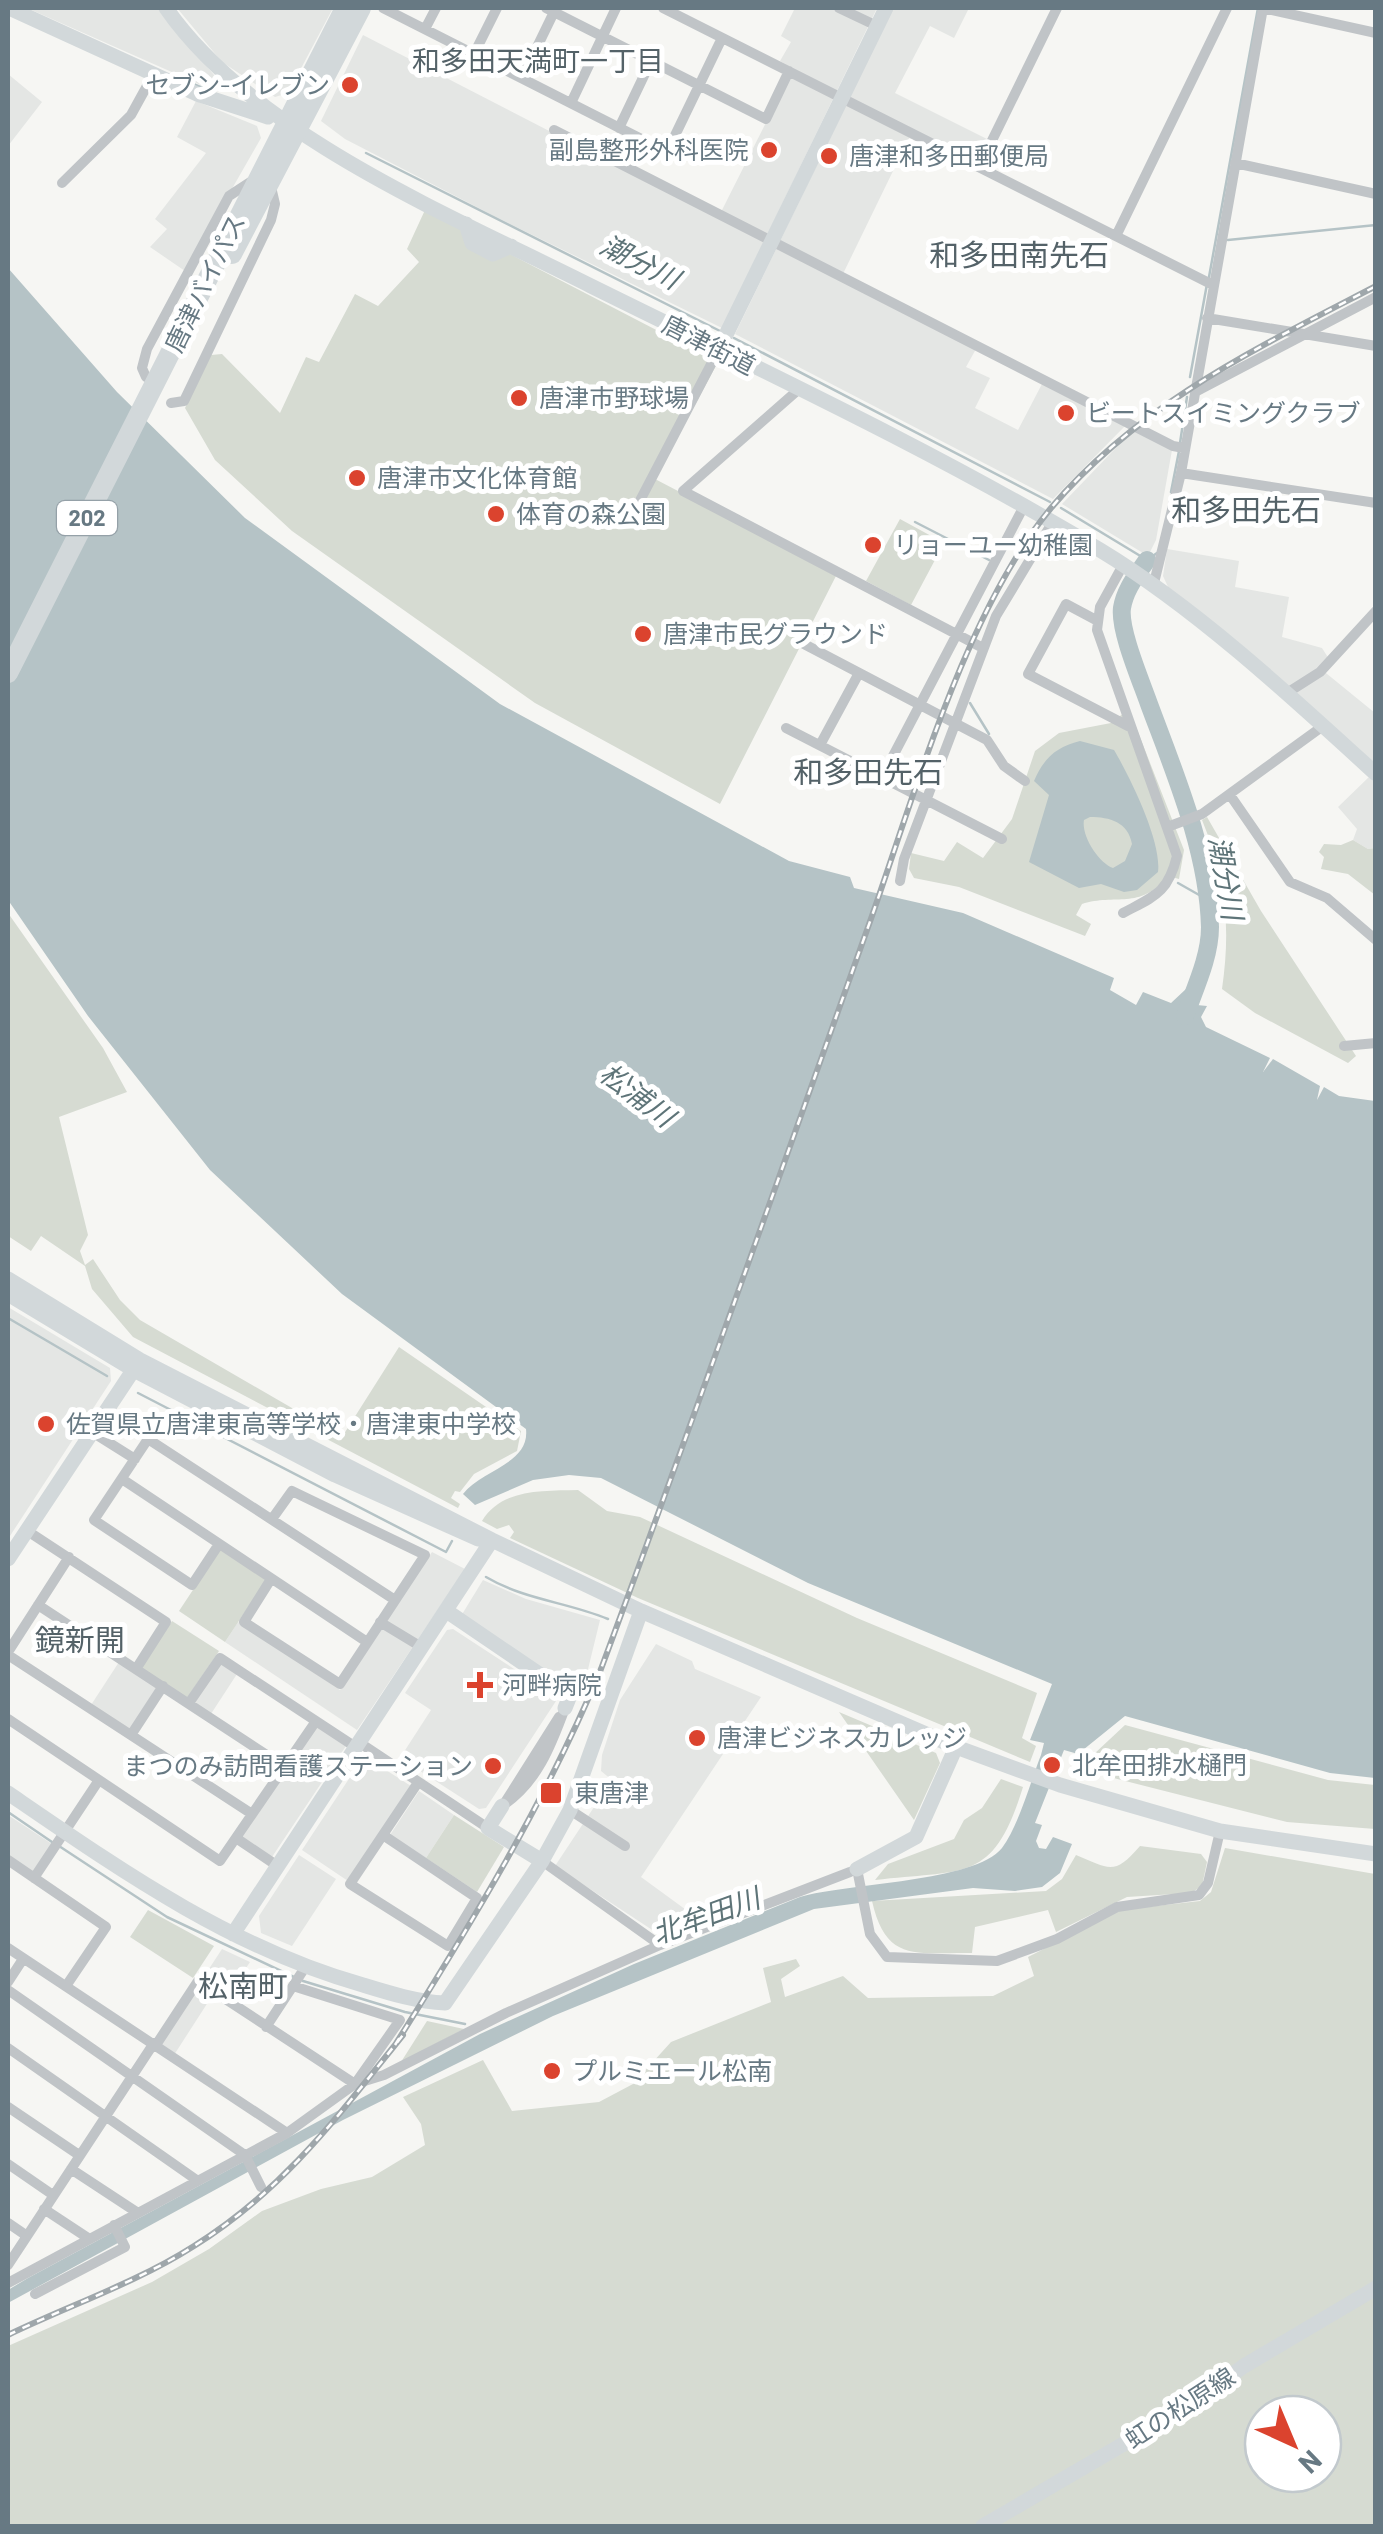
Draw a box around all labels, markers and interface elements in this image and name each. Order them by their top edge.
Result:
district label: 和多田天満町一丁目 [412,43,664,77]
place label: セブン-イレブン [145,69,330,99]
marker: セブン-イレブン [339,74,361,96]
place label: 副島整形外科医院 [549,134,749,164]
marker: 副島整形外科医院 [758,139,780,161]
place label: 唐津和多田郵便局 [849,140,1049,170]
marker: 唐津和多田郵便局 [818,145,840,167]
street label: 唐津バイパス [158,209,250,356]
water label: 潮分川 [595,227,688,297]
district label: 和多田南先石 [929,236,1109,272]
street label: 唐津街道 [658,308,761,380]
place label: 唐津市野球場 [539,382,689,412]
marker: 唐津市野球場 [508,387,530,409]
place label: ビートスイミングクラブ [1086,397,1361,427]
marker: ビートスイミングクラブ [1055,402,1077,424]
place label: 唐津市文化体育館 [377,462,577,492]
marker: 唐津市文化体育館 [346,467,368,489]
district label: 和多田先石 [1171,491,1321,527]
place label: 体育の森公園 [516,498,666,528]
road number: 202 [57,501,117,535]
marker: 体育の森公園 [485,503,507,525]
place label: リョーユー幼稚園 [893,529,1093,559]
marker: リョーユー幼稚園 [862,534,884,556]
place label: 唐津市民グラウンド [663,618,888,648]
marker: 唐津市民グラウンド [632,623,654,645]
district label: 和多田先石 [793,753,943,789]
water label: 潮分川 [1203,834,1252,925]
water label: 松浦川 [594,1055,684,1135]
place label: 佐賀県立唐津東高等学校・唐津東中学校 [66,1408,516,1438]
marker: 佐賀県立唐津東高等学校・唐津東中学校 [35,1413,57,1435]
district label: 鏡新開 [35,1621,125,1657]
place label: 河畔病院 [502,1669,602,1699]
marker: 河畔病院 [467,1672,493,1698]
place label: 唐津ビジネスカレッジ [717,1722,967,1752]
marker: 唐津ビジネスカレッジ [686,1727,708,1749]
place label: 北牟田排水樋門 [1072,1749,1247,1779]
place label: まつのみ訪問看護ステーション [123,1750,473,1780]
marker: 北牟田排水樋門 [1041,1754,1063,1776]
marker: まつのみ訪問看護ステーション [482,1755,504,1777]
place label: 東唐津 [574,1777,649,1807]
marker: 東唐津 [538,1780,564,1806]
water label: 北牟田川 [647,1879,767,1950]
district label: 松南町 [198,1967,288,2003]
place label: プルミエール松南 [572,2055,772,2085]
marker: プルミエール松南 [541,2060,563,2082]
street label: 虹の松原線 [1119,2361,1240,2454]
north arrow [1243,2394,1343,2494]
text: N [1293,2444,1330,2481]

